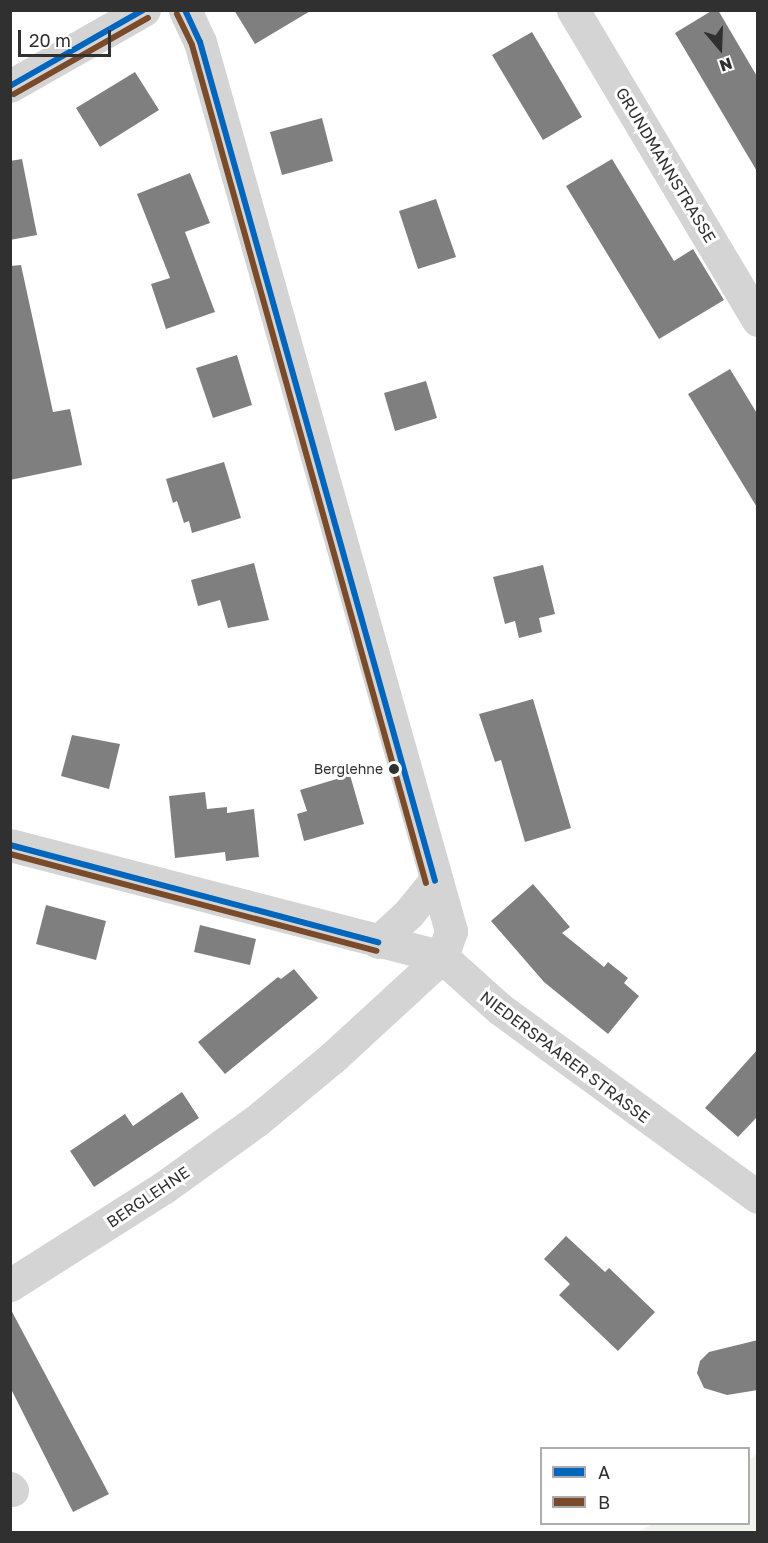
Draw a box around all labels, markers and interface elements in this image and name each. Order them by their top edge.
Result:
scale bar [21,18,114,56]
north arrow [690,18,750,78]
text: 20 m [29,29,71,51]
text: N [717,54,735,76]
street label: GRUNDMANNSTRASSE [612,84,720,246]
place label: Berglehne [314,761,383,777]
marker: Berglehne [388,763,400,775]
street label: NIEDERSPAARER STRASSE [476,987,654,1127]
street label: BERGLEHNE [103,1162,193,1232]
legend [540,1447,750,1525]
text: A [598,1461,610,1483]
text: B [598,1491,610,1513]

